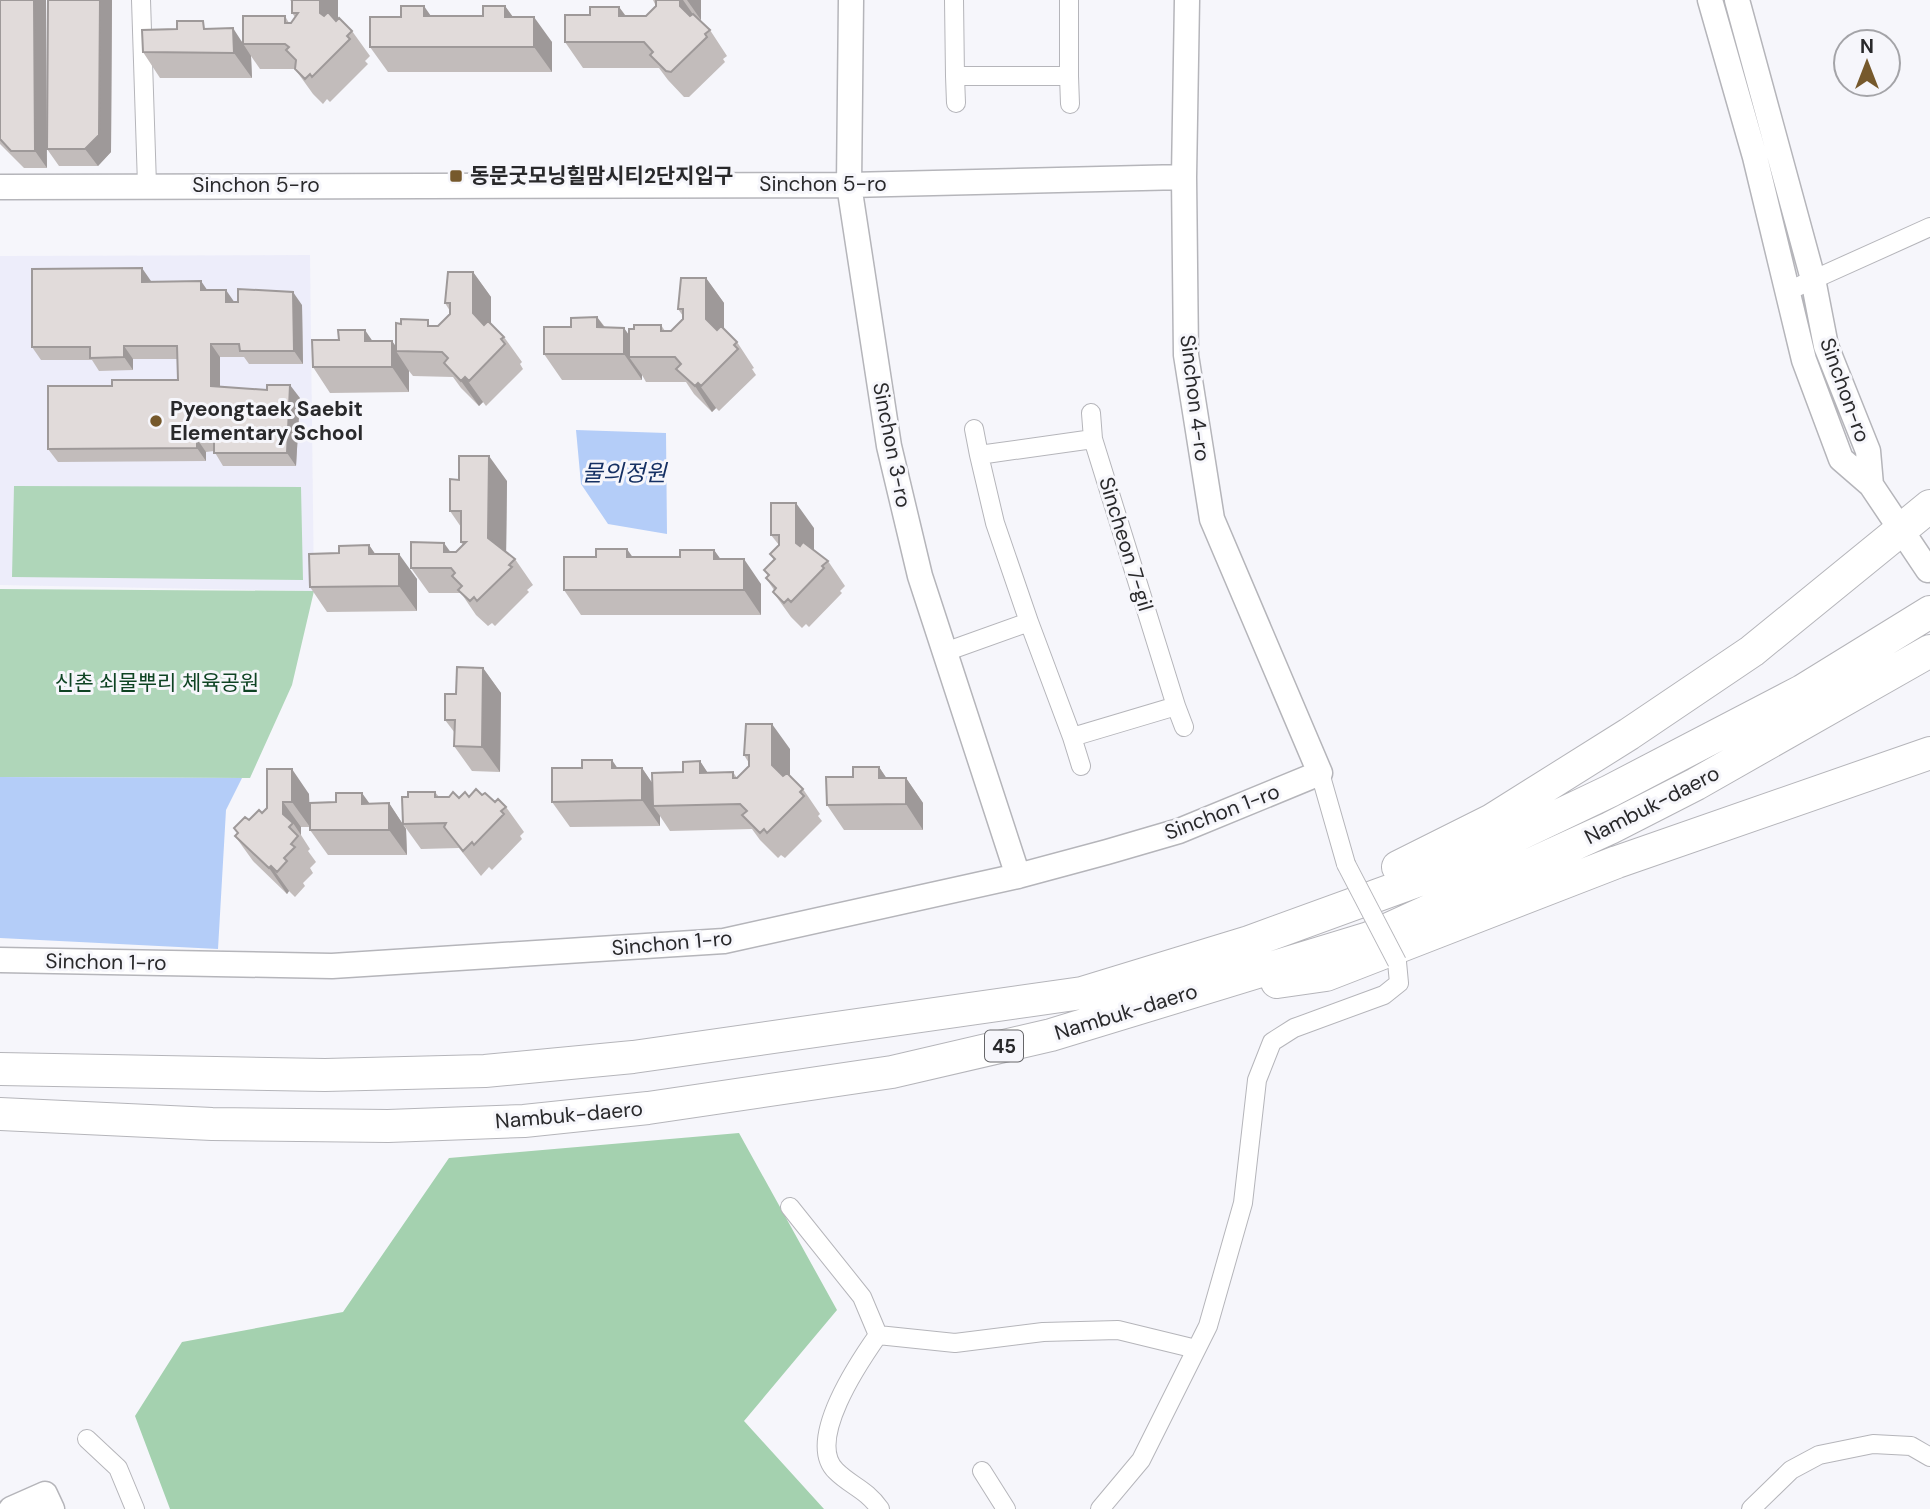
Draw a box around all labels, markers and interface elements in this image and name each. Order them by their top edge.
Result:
north arrow [1832,28,1902,98]
text: N [1860,34,1874,59]
place label: 동문굿모닝힐맘시티2단지입구 [470,162,733,190]
marker: 동문굿모닝힐맘시티2단지입구 [448,168,464,184]
street label: Sinchon 5-ro [759,170,887,198]
street label: Sinchon 5-ro [192,171,320,199]
street label: Sinchon 4-ro [1173,333,1217,463]
street label: Sinchon-ro [1813,334,1877,446]
street label: Sinchon 3-ro [866,380,918,510]
place label: Pyeongtaek Saebit Elementary School [170,395,363,447]
marker: Pyeongtaek Saebit Elementary School [148,413,164,429]
water label: 물의정원 [582,458,668,488]
street label: Sincheon 7-gil [1092,474,1160,614]
park label: 신촌 쇠물뿌리 체육공원 [55,669,259,697]
street label: Nambuk-daero [1580,759,1724,851]
street label: Sinchon 1-ro [1160,777,1284,847]
street label: Sinchon 1-ro [610,924,734,962]
street label: Sinchon 1-ro [45,947,167,977]
street label: Nambuk-daero [1051,977,1201,1047]
road number: 45 [985,1030,1023,1062]
street label: Nambuk-daero [494,1095,644,1135]

